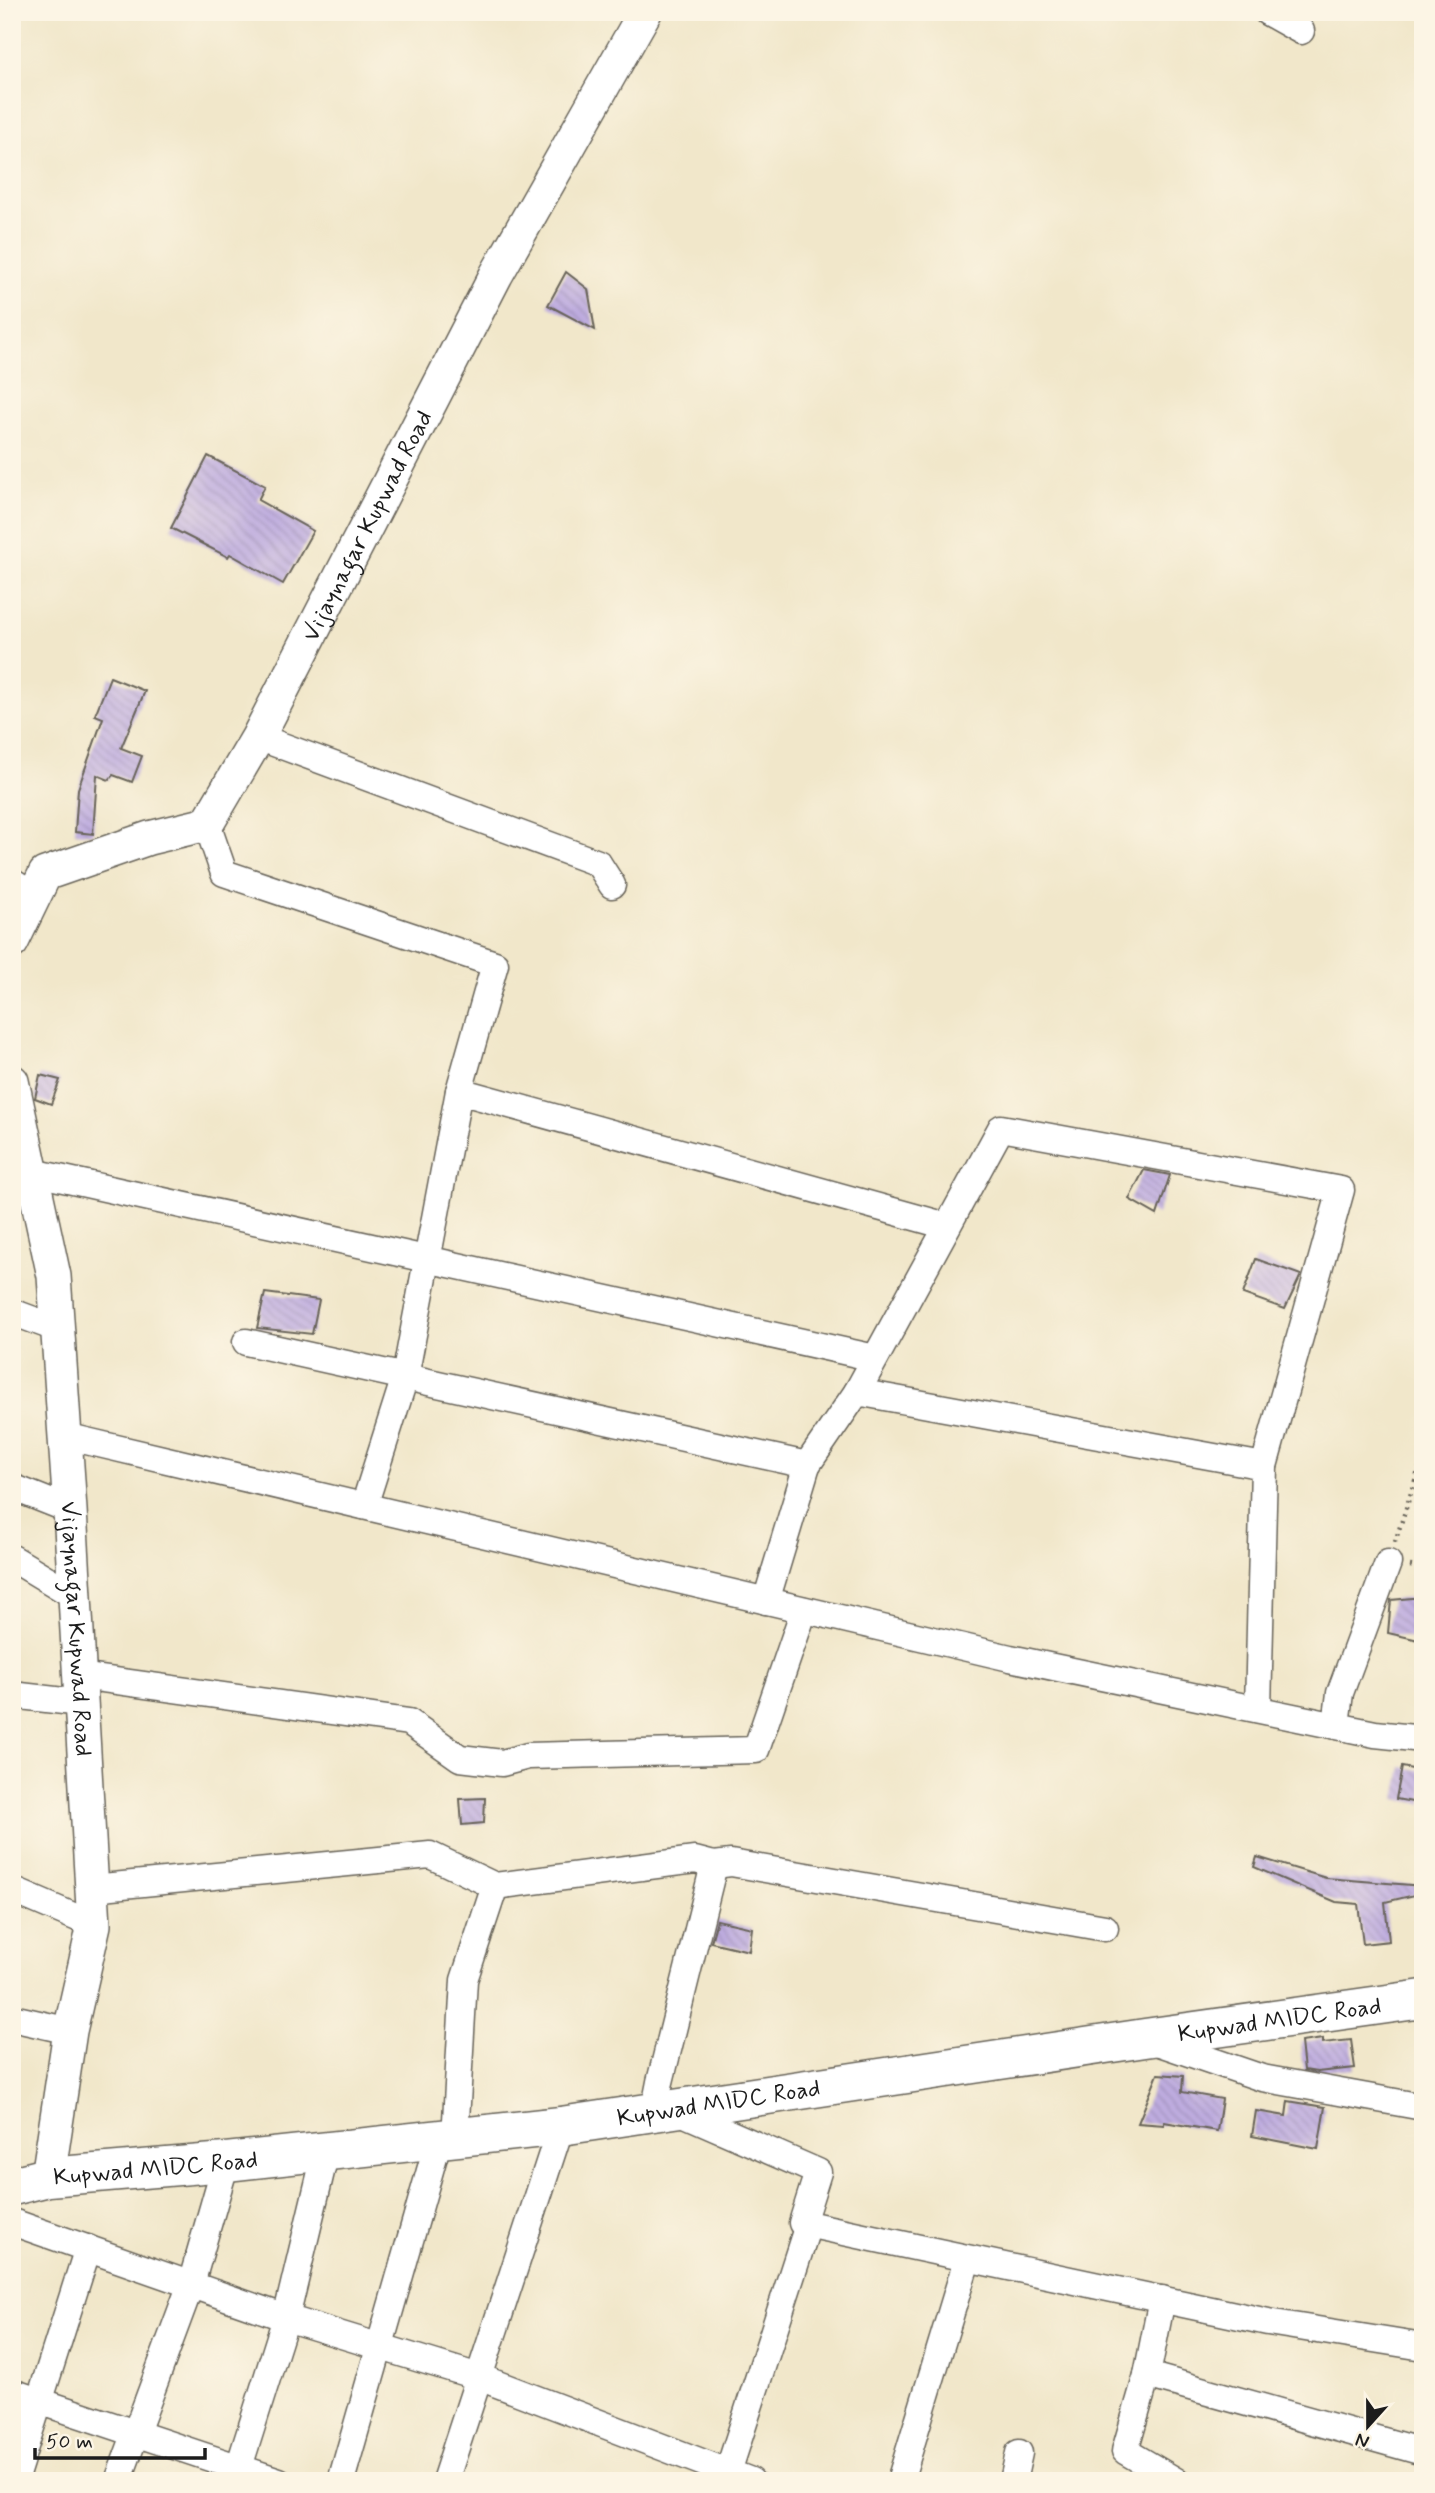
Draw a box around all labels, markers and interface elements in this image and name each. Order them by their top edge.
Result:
street label: Vijaynagar Kupwad Road [296,405,441,647]
street label: Vijaynagar Kupwad Road [52,1500,98,1757]
street label: Kupwad MIDC Road [1176,1991,1383,2050]
street label: Kupwad MIDC Road [615,2073,823,2134]
street label: Kupwad MIDC Road [52,2145,259,2193]
north arrow [1334,2392,1404,2462]
scale bar [35,2416,205,2460]
text: N [1352,2427,1373,2454]
text: 50 m [46,2428,93,2456]

